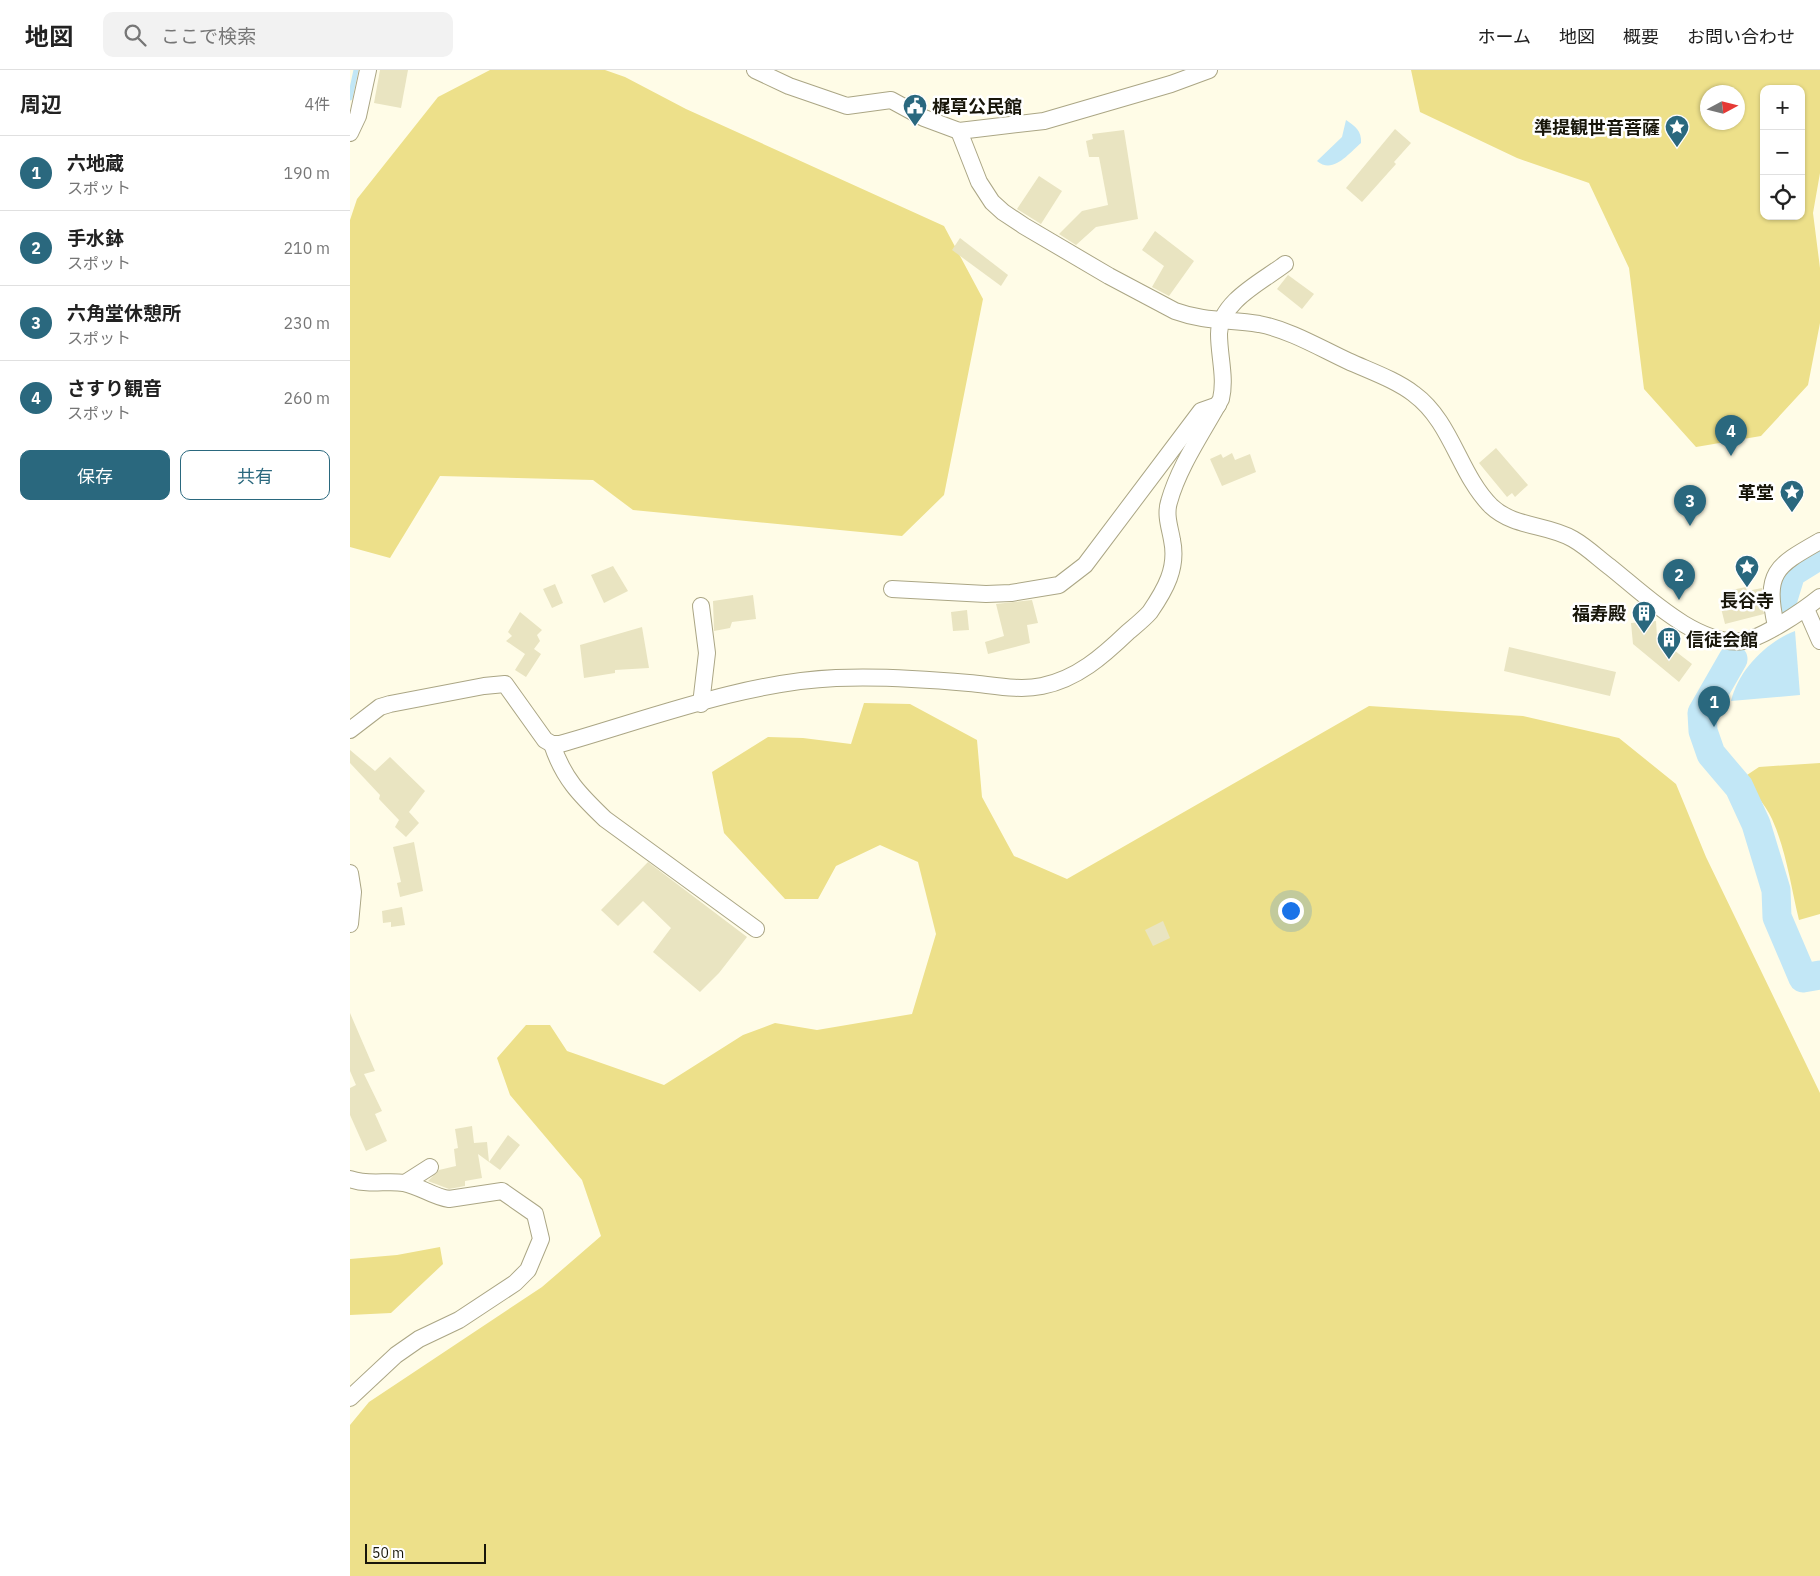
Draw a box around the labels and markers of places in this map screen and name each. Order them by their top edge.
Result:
public building icon: 梶草公民館 [902,93,928,127]
place label: 梶草公民館 [932,95,1022,118]
place icon: 準提観世音菩薩 [1664,114,1690,148]
place label: 準提観世音菩薩 [1534,116,1660,139]
pin: 4 [1715,415,1747,456]
place icon: 革堂 [1779,479,1805,513]
place label: 革堂 [1738,481,1774,504]
pin: 3 [1674,485,1706,526]
place icon: 長谷寺 [1734,554,1760,588]
pin: 2 [1663,559,1695,600]
place label: 長谷寺 [1720,589,1774,612]
building icon: 福寿殿 [1631,600,1657,634]
place label: 福寿殿 [1572,602,1626,625]
building icon: 信徒会館 [1656,626,1682,660]
place label: 信徒会館 [1686,628,1758,651]
pin: 1 [1698,686,1730,727]

